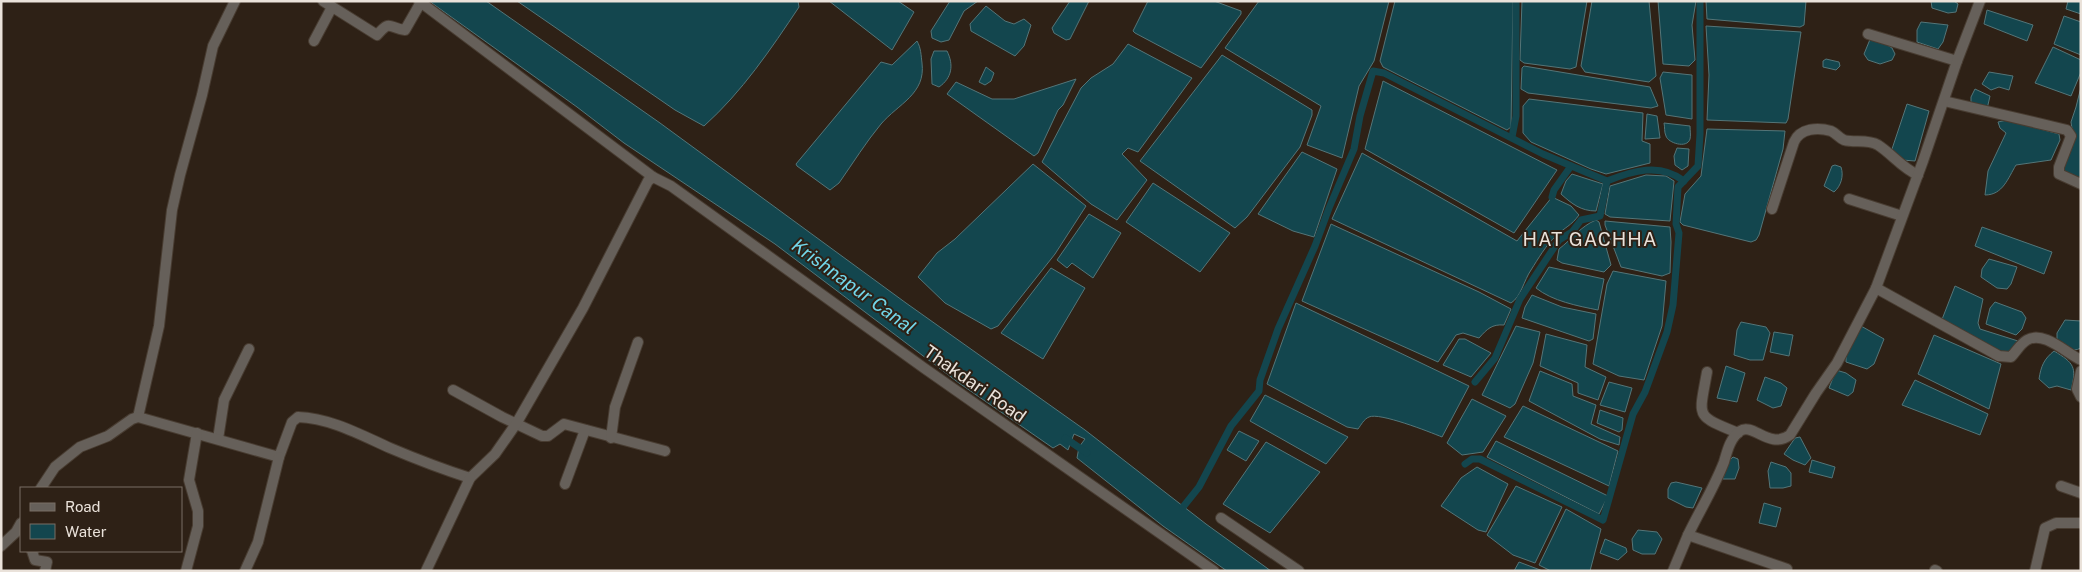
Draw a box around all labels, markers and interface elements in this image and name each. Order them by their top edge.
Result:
district label: HAT GACHHA [1523,228,1657,250]
water label: Krishnapur Canal [788,234,920,338]
street label: Thakdari Road [920,341,1030,427]
legend [20,487,182,552]
text: Road [65,498,101,515]
text: Water [65,523,107,540]

